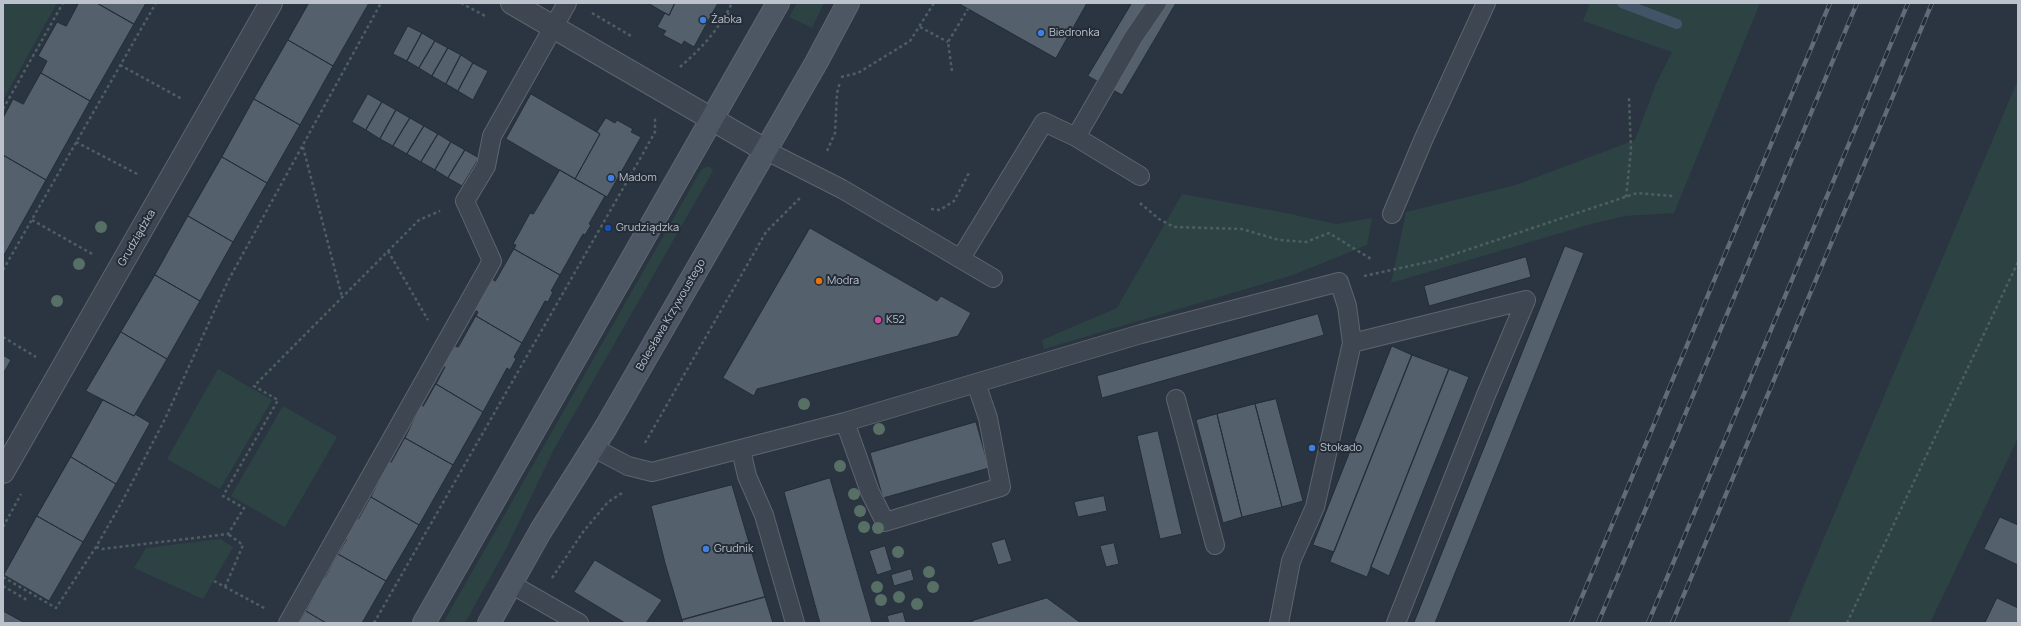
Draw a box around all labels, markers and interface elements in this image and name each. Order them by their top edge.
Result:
place label: Żabka [711,13,742,27]
marker: Żabka [698,15,708,25]
place label: Biedronka [1049,26,1100,40]
marker: Biedronka [1036,28,1046,38]
place label: Madom [619,171,657,185]
marker: Madom [606,173,616,183]
street label: Grudziądzka [115,207,159,269]
place label: Grudziądzka [616,221,679,235]
marker: Grudziądzka [603,223,613,233]
street label: Bolesława Krzywoustego [634,257,708,373]
place label: Modra [827,274,859,288]
marker: Modra [814,276,824,286]
place label: K52 [886,313,905,327]
marker: K52 [873,315,883,325]
place label: Stokado [1320,441,1362,455]
marker: Stokado [1307,443,1317,453]
place label: Grudnik [714,542,753,556]
marker: Grudnik [701,544,711,554]

